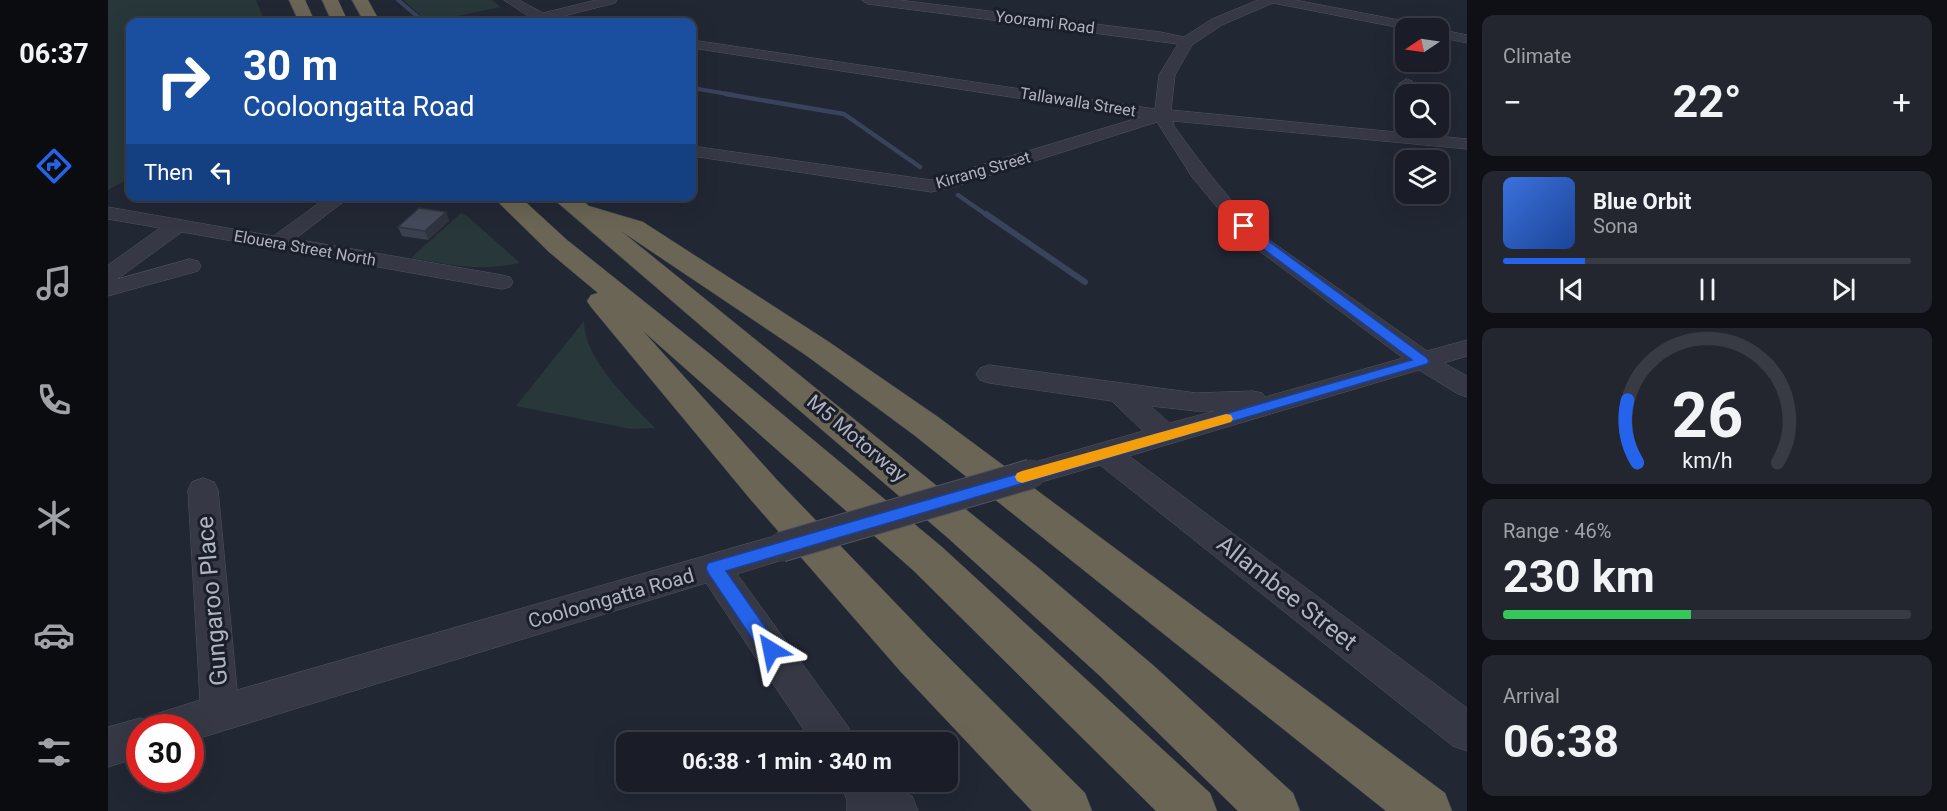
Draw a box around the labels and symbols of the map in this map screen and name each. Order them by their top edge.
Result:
street label: Yoorami Road [994,6,1096,38]
north arrow [1395,18,1449,72]
street label: Tallawalla Street [1019,83,1137,121]
street label: Kirrang Street [934,147,1032,193]
pin [1218,200,1269,251]
street label: Elouera Street North [233,226,377,270]
street label: M5 Motorway [802,389,912,487]
street label: Gungaroo Place [191,515,233,687]
street label: Allambee Street [1212,530,1363,656]
street label: Cooloongatta Road [525,563,697,633]
position arrow [739,618,803,682]
speed limit sign: 30 [126,714,204,792]

